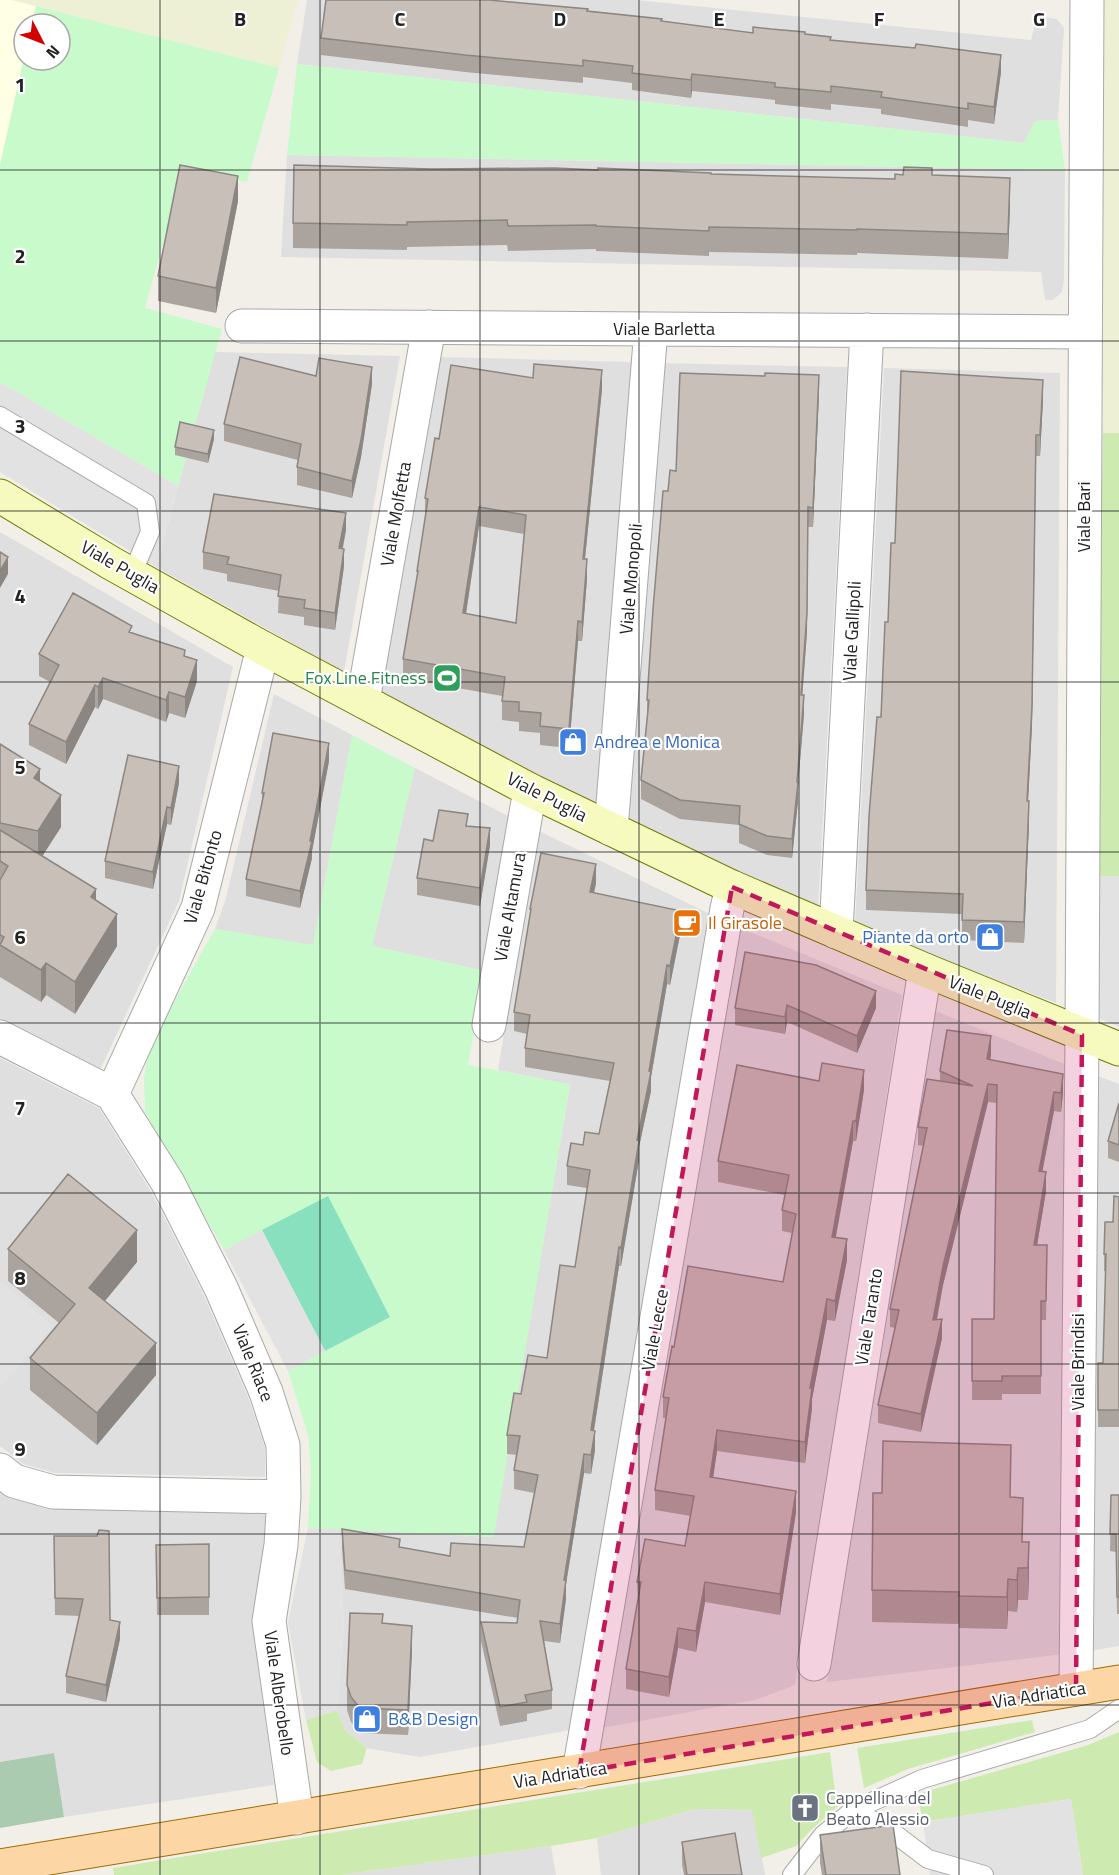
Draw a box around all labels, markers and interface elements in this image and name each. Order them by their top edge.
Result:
text: B [234,3,246,34]
text: C [395,3,406,34]
text: D [554,3,566,34]
text: E [713,3,725,34]
text: F [874,3,885,34]
text: G [1033,3,1045,34]
north arrow [12,12,72,72]
text: N [41,40,66,64]
text: 1 [14,69,26,100]
text: 2 [14,240,26,271]
street label: Viale Barletta [613,315,715,342]
text: 3 [14,410,26,441]
street label: Viale Molfetta [373,459,418,568]
street label: Viale Bari [1070,482,1097,552]
street label: Viale Monopoli [612,522,649,636]
street label: Viale Puglia [76,533,165,600]
text: 4 [14,580,26,611]
street label: Viale Gallipoli [835,580,868,682]
sports icon: Fox Line Fitness [431,662,463,694]
place label: Fox Line Fitness [305,664,426,691]
shop icon: Andrea e Monica [557,726,589,758]
place label: Andrea e Monica [594,728,720,755]
text: 5 [14,751,26,782]
street label: Viale Puglia [502,765,592,828]
street label: Viale Bitonto [176,827,229,927]
street label: Viale Altamura [487,850,532,964]
cafe icon: Il Girasole [671,907,703,939]
place label: Il Girasole [708,909,782,936]
text: 6 [14,921,26,952]
shop icon: Piante da orto [974,921,1006,953]
place label: Piante da orto [862,923,969,950]
street label: Viale Puglia [945,968,1036,1025]
text: 7 [14,1092,26,1123]
text: 8 [14,1262,26,1293]
street label: Viale Taranto [847,1266,890,1368]
street label: Viale Lecce [634,1287,675,1373]
street label: Viale Brindisi [1064,1313,1091,1411]
street label: Viale Riace [226,1320,281,1406]
text: 9 [14,1433,26,1464]
street label: Viale Alberobello [257,1629,302,1757]
street label: Via Adriatica [990,1674,1087,1715]
shop icon: B&B Design [351,1703,383,1735]
place label: B&B Design [388,1705,478,1732]
street label: Via Adriatica [511,1754,608,1795]
place label: Cappellina del Beato Alessio [826,1784,931,1832]
church icon: Cappellina del Beato Alessio [789,1792,821,1824]

